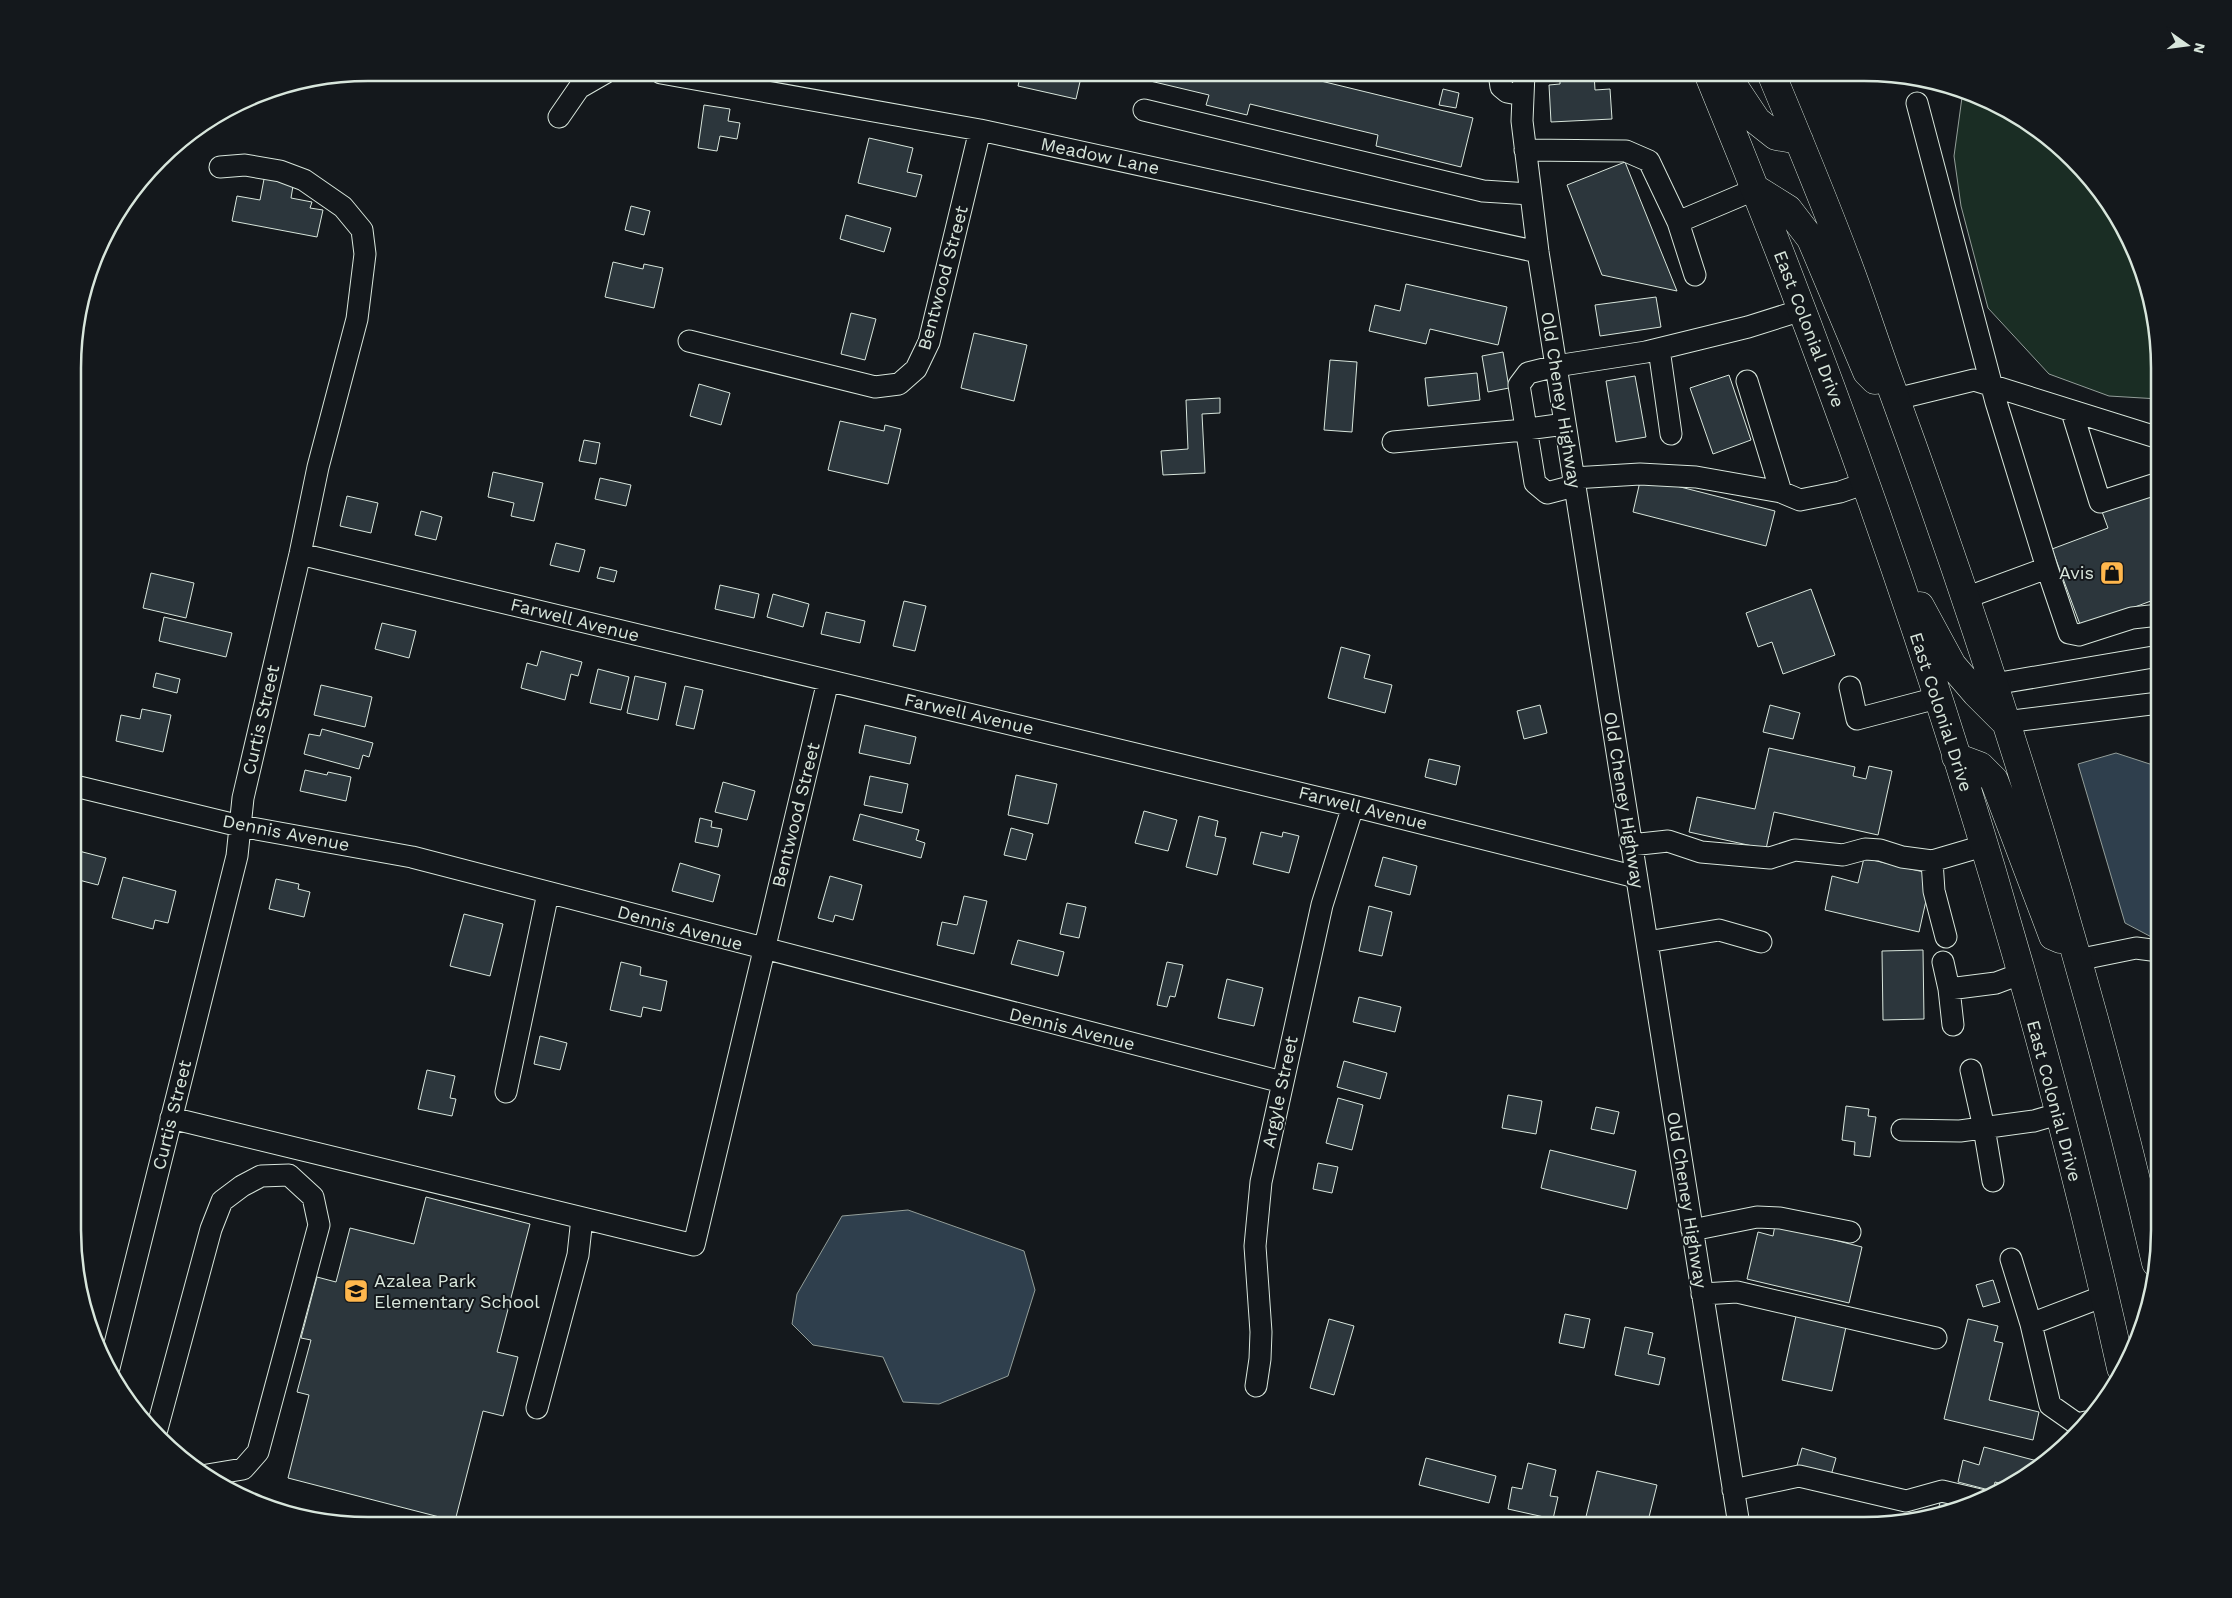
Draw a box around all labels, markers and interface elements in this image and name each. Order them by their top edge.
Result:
north arrow [2162,20,2212,70]
text: N [2191,41,2209,55]
street label: Meadow Lane [1039,133,1161,178]
street label: Bentwood Street [913,203,972,352]
street label: East Colonial Drive [1770,247,1849,410]
street label: Old Cheney Highway [1537,310,1586,491]
shop icon: Avis [2099,560,2125,586]
place label: Avis [2059,562,2094,583]
street label: Farwell Avenue [508,593,642,646]
street label: East Colonial Drive [1906,630,1977,794]
street label: Curtis Street [238,662,283,777]
street label: Farwell Avenue [902,688,1036,739]
street label: Old Cheney Highway [1600,710,1649,891]
street label: Bentwood Street [767,740,824,890]
street label: Farwell Avenue [1296,781,1430,834]
street label: Dennis Avenue [221,810,351,855]
street label: Dennis Avenue [615,901,745,954]
street label: Dennis Avenue [1007,1003,1137,1054]
street label: East Colonial Drive [2023,1018,2086,1184]
street label: Argyle Street [1257,1034,1302,1150]
street label: Curtis Street [148,1057,195,1172]
street label: Old Cheney Highway [1663,1110,1712,1291]
place label: Azalea Park Elementary School [374,1270,540,1312]
school or university icon: Azalea Park Elementary School [343,1278,369,1304]

